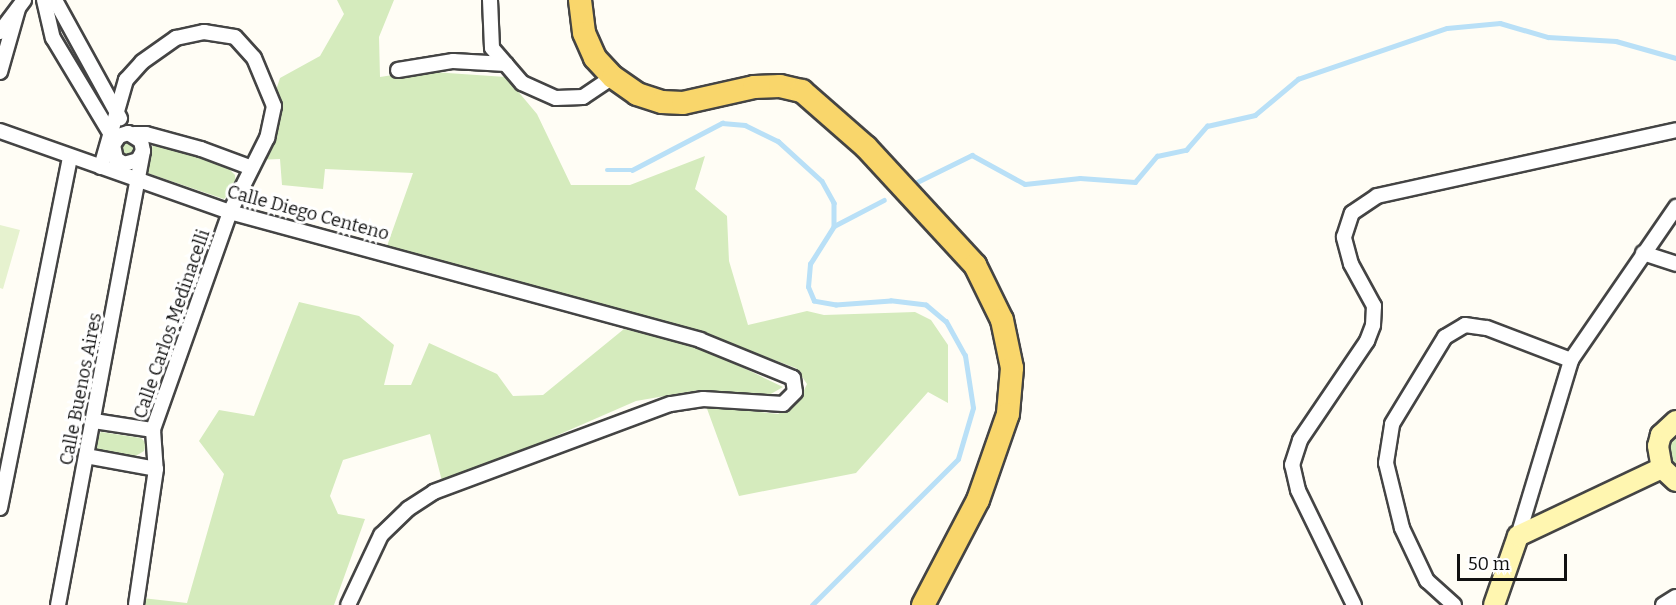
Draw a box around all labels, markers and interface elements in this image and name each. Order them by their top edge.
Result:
street label: Calle Diego Centeno [225,181,391,245]
street label: Calle Carlos Medinacelli [129,227,215,421]
street label: Calle Buenos Aires [56,311,106,467]
scale bar [1460,542,1570,580]
text: 50 m [1468,553,1510,575]

